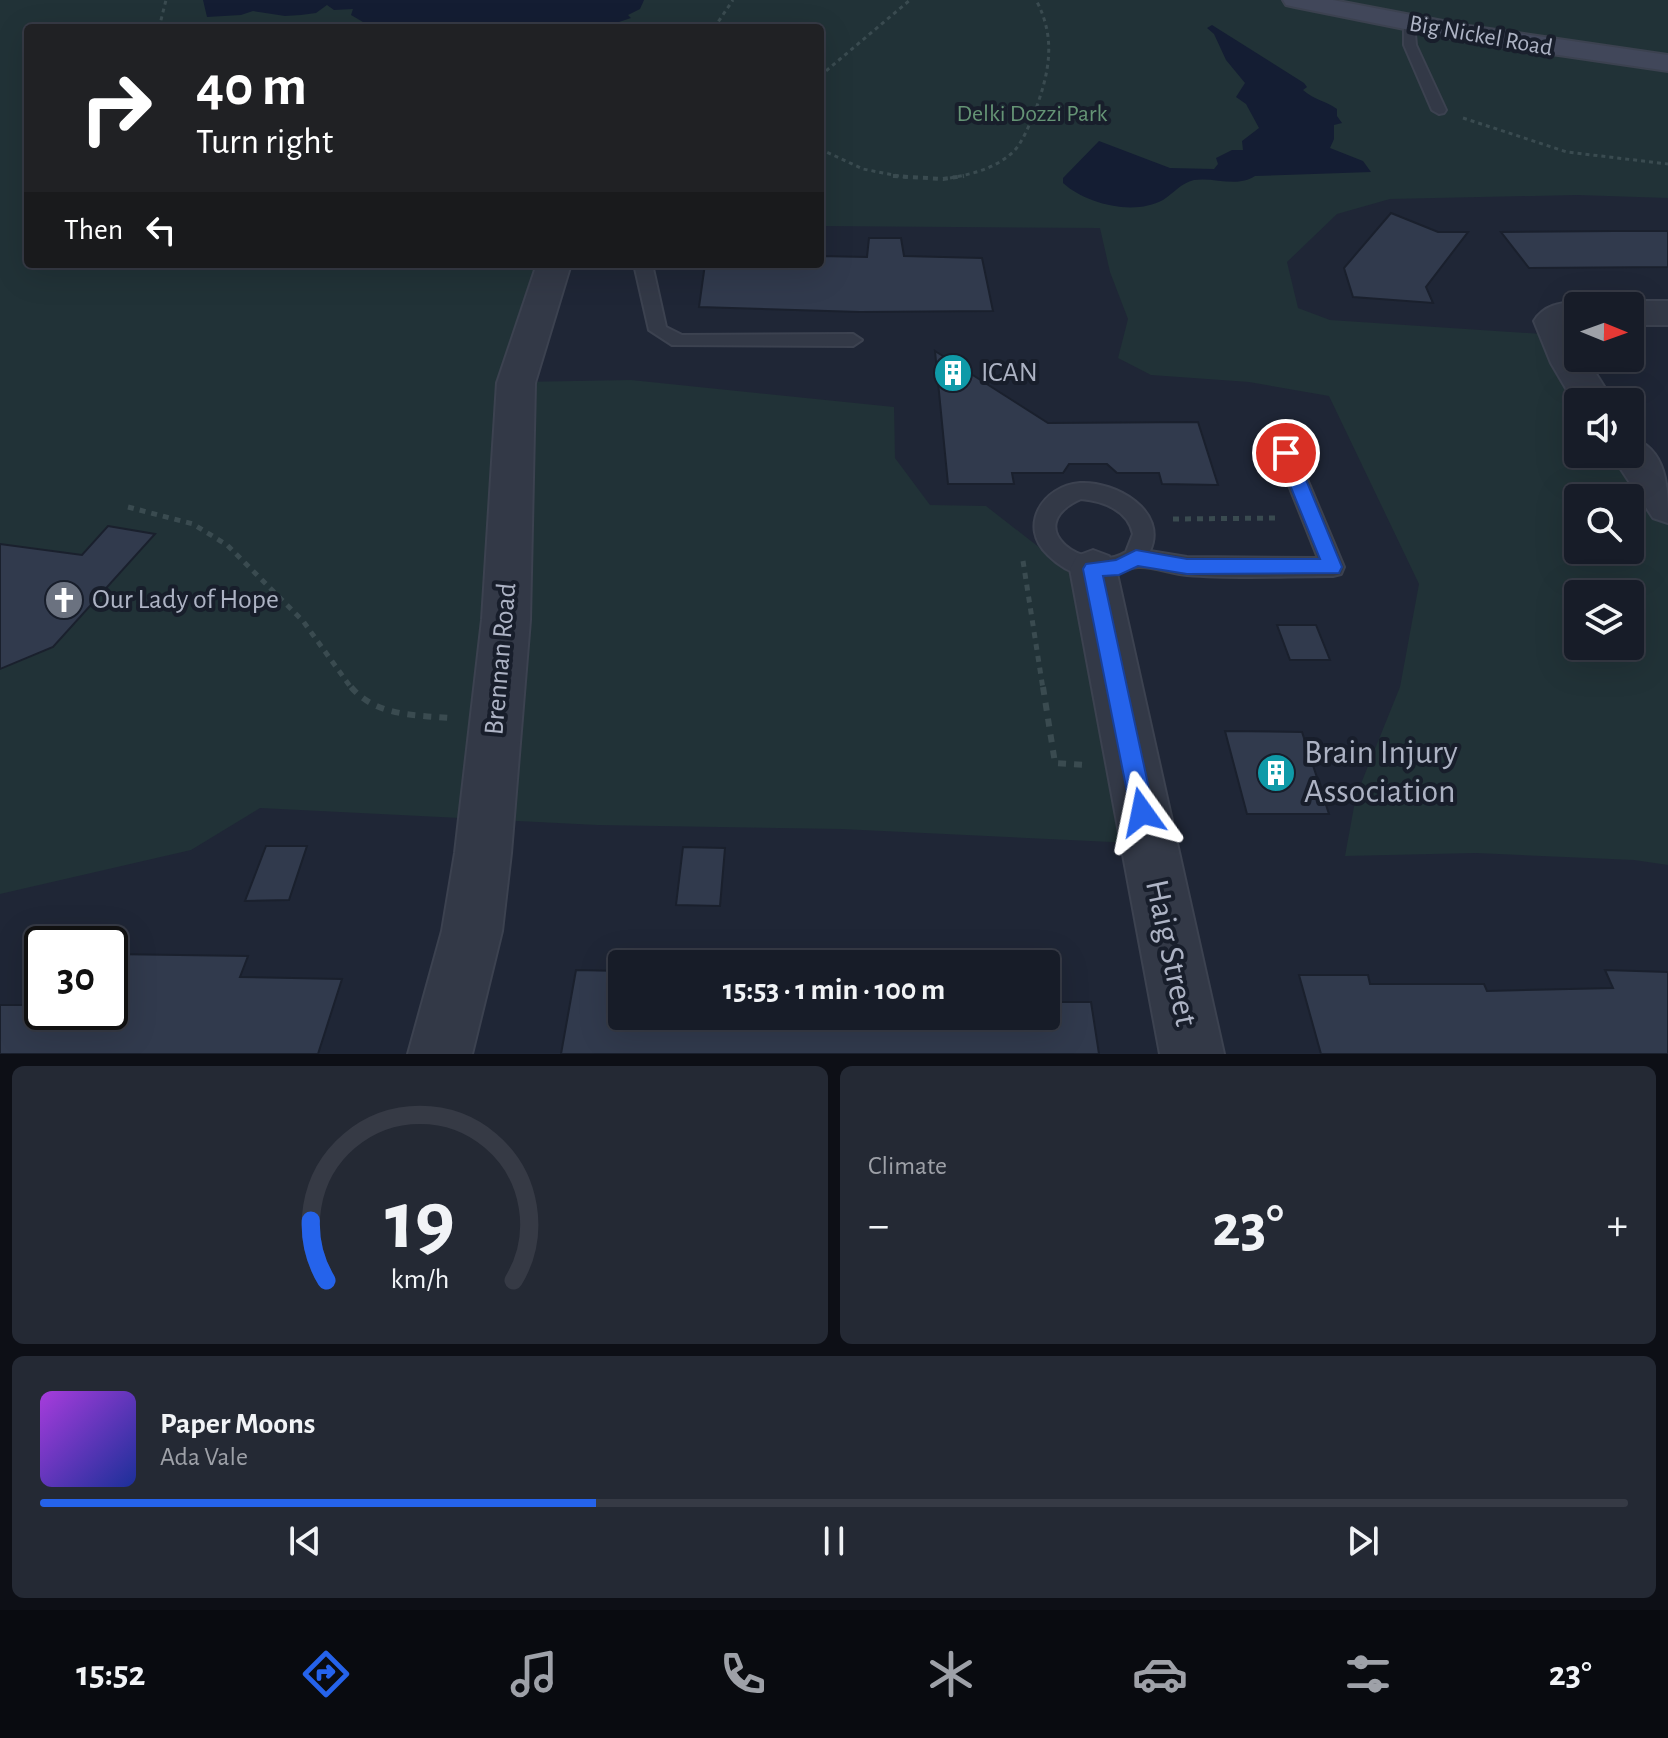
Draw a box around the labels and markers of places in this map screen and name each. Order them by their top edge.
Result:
building icon: ICAN [932,352,974,394]
place label: ICAN [981,359,1038,387]
pin [1252,419,1320,487]
church icon: Our Lady of Hope [43,579,85,621]
place label: Our Lady of Hope [92,586,279,614]
place label: Brain Injury Association [1304,736,1458,809]
building icon: Brain Injury Association [1255,752,1297,794]

